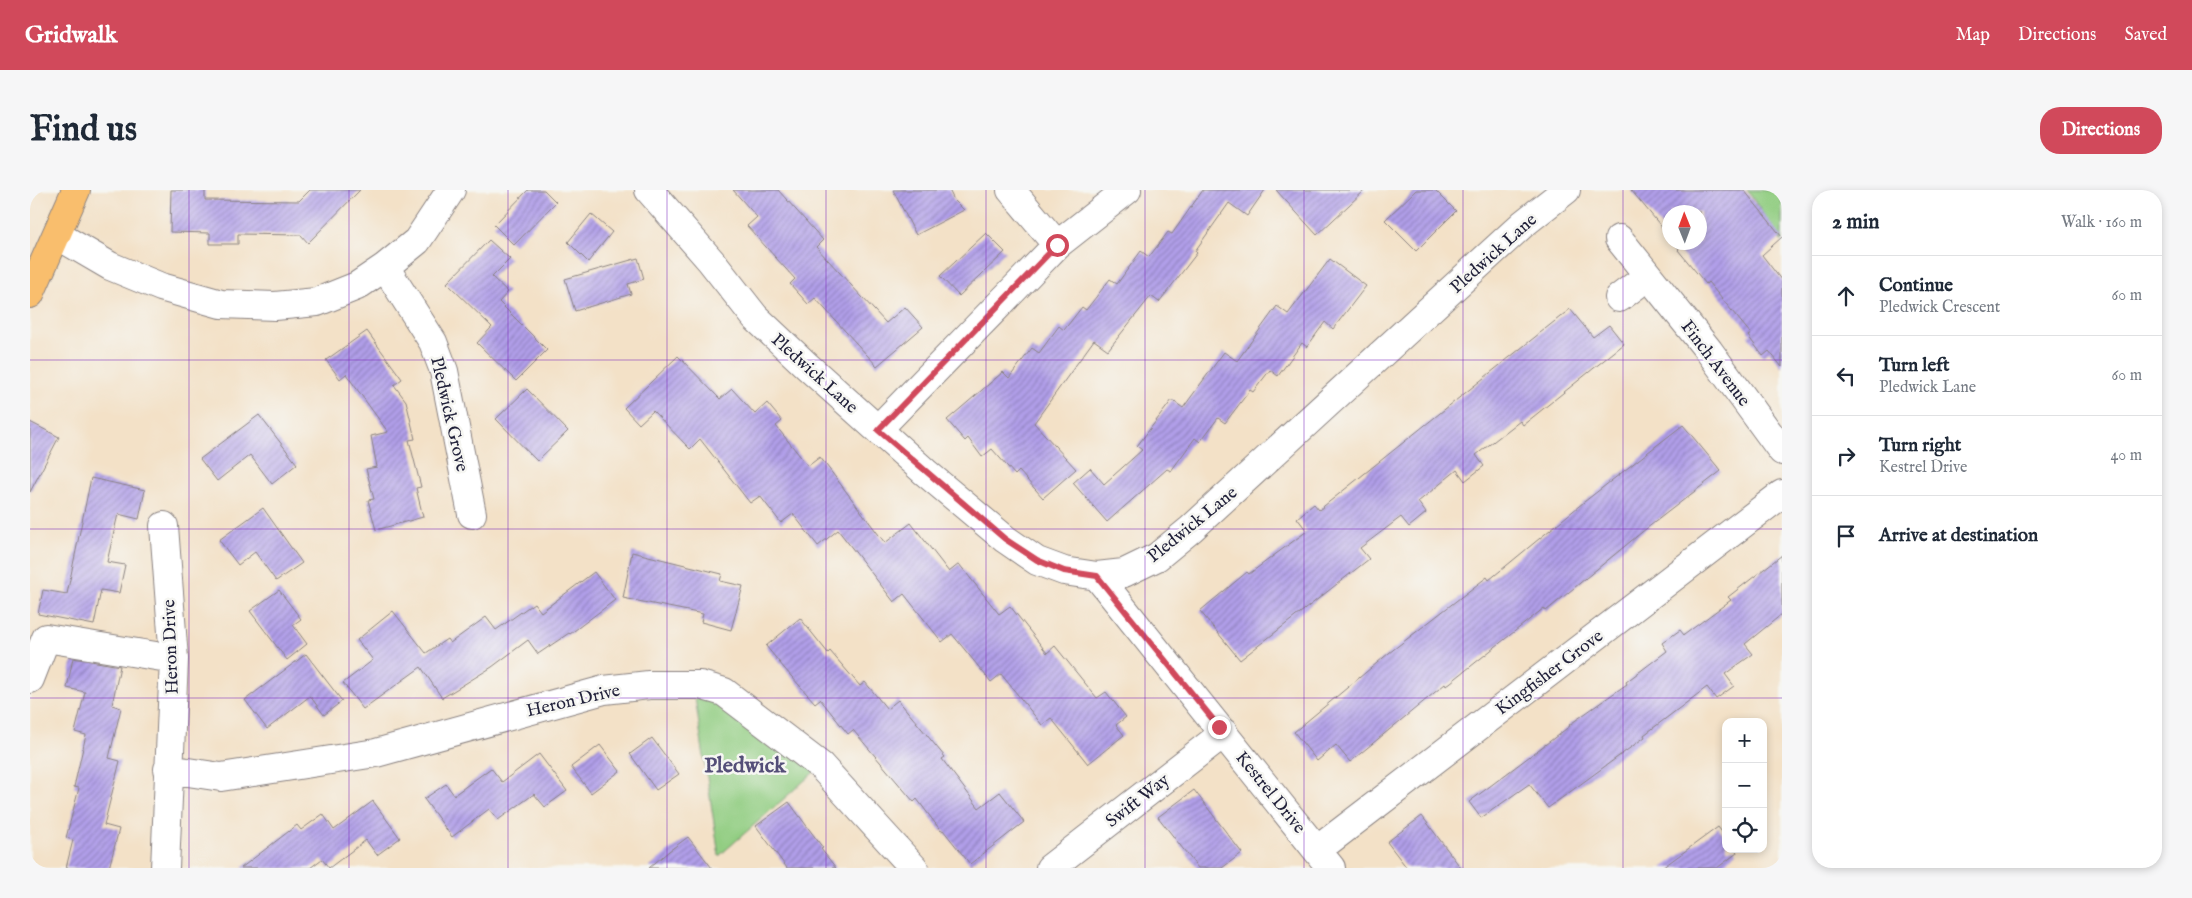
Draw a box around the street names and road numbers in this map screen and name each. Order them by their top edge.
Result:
street label: Pledwick Lane [1446,209,1542,299]
street label: Finch Avenue [1675,316,1755,412]
street label: Pledwick Lane [766,329,862,419]
street label: Pledwick Grove [424,355,473,474]
street label: Pledwick Lane [1143,482,1243,568]
street label: Heron Drive [158,599,185,695]
street label: Kingfisher Grove [1491,625,1608,721]
street label: Heron Drive [524,680,622,723]
street label: Kestrel Drive [1230,747,1310,839]
street label: Swift Way [1101,769,1175,833]

